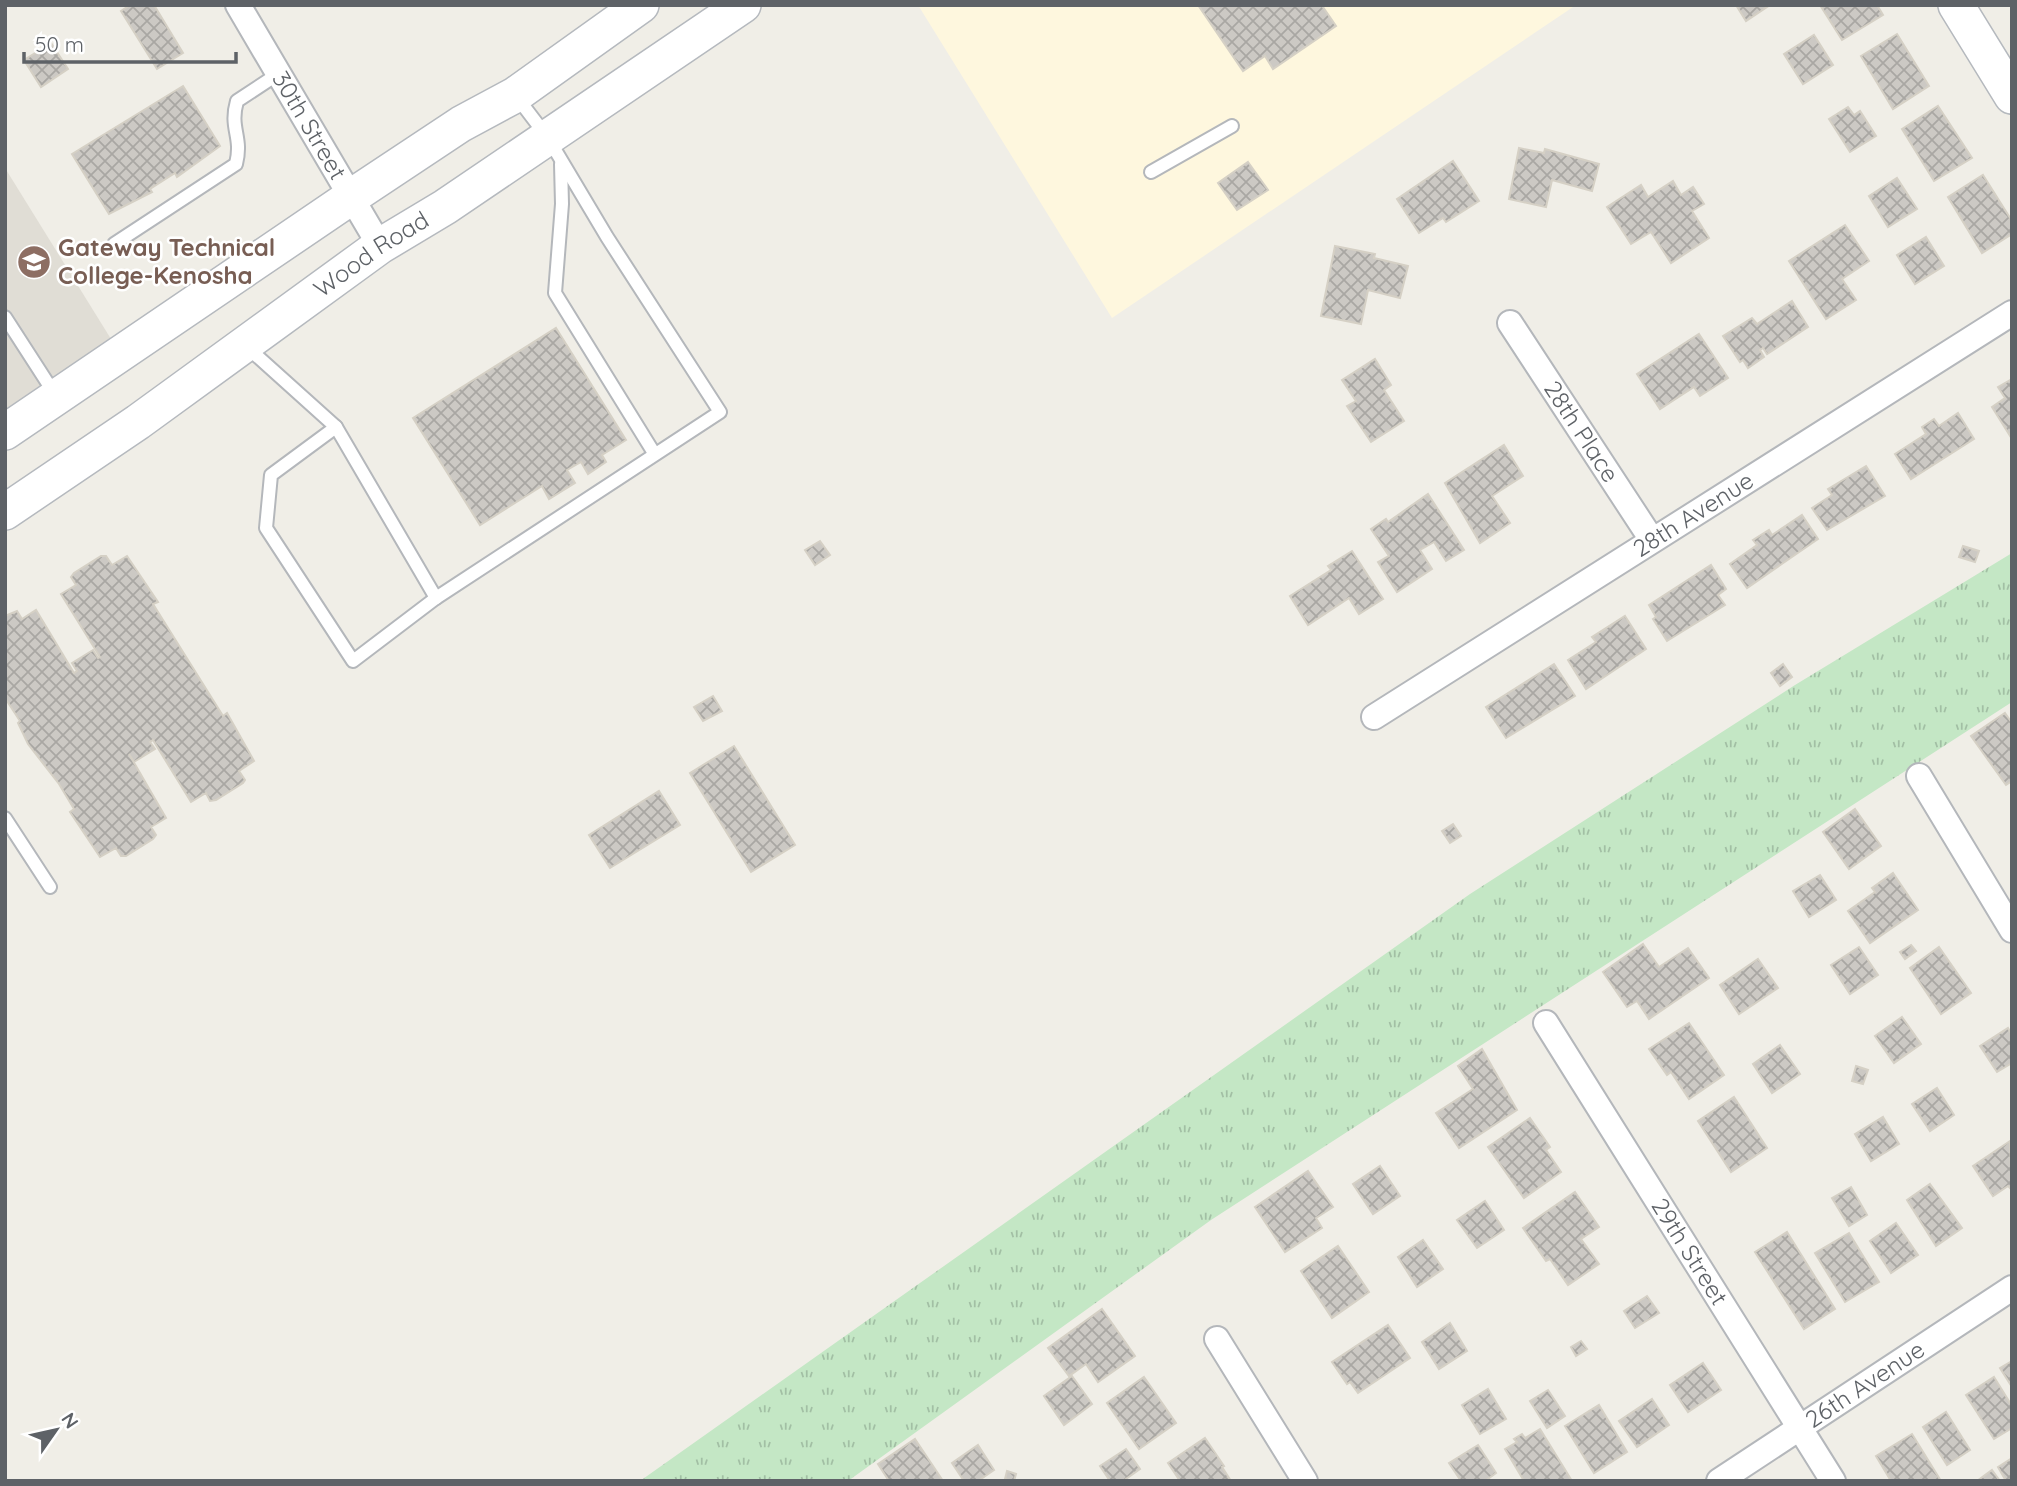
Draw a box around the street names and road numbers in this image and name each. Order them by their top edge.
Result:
street label: 30th Street [266,65,354,185]
street label: Wood Road [307,204,434,303]
street label: 28th Place [1538,375,1626,488]
street label: 28th Avenue [1627,465,1759,563]
street label: 29th Street [1645,1192,1735,1310]
street label: 26th Avenue [1799,1334,1930,1434]

